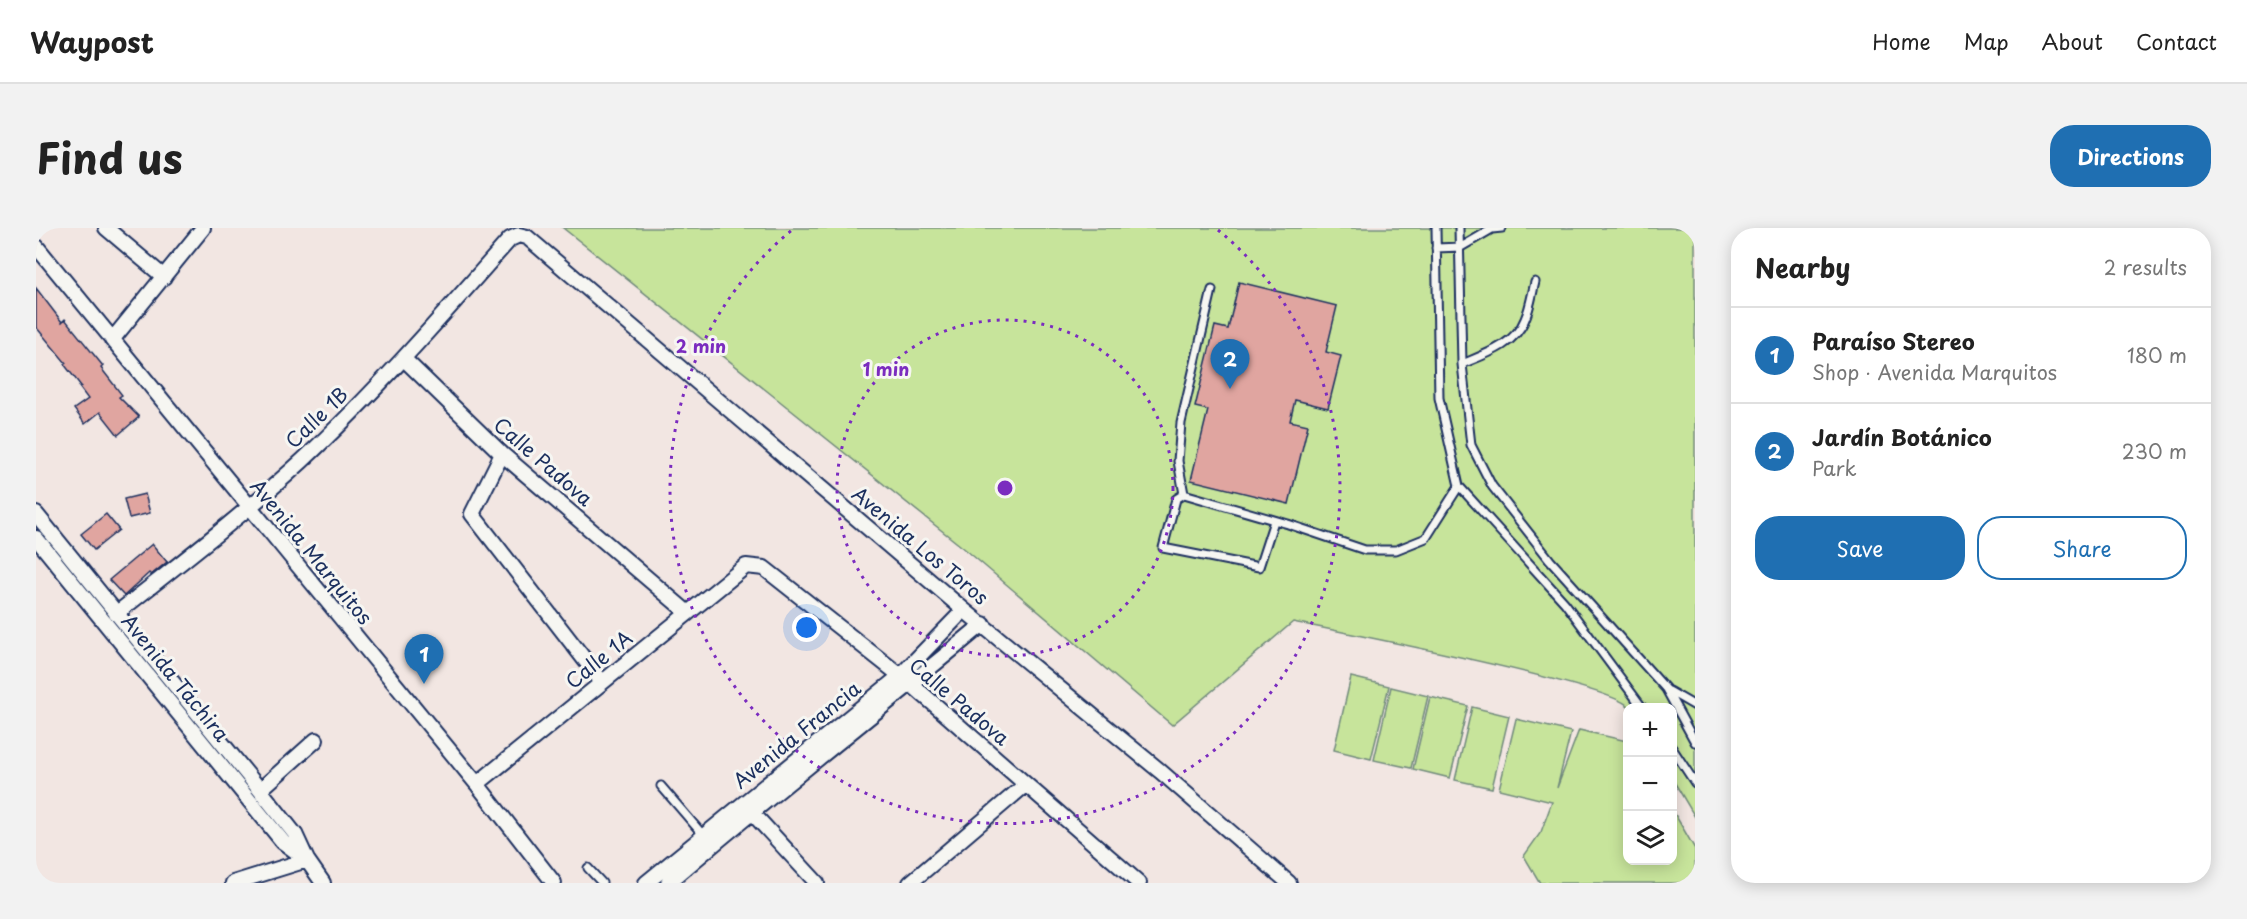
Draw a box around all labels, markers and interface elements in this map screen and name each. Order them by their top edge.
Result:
text: Waypost [30,20,154,63]
text: Home [1872,25,1931,57]
text: Map [1964,25,2009,57]
text: About [2042,25,2103,57]
text: Contact [2136,25,2217,57]
text: Find us [36,125,183,188]
button: Directions [2050,125,2211,187]
text: Nearby [1755,248,1850,287]
text: 2 results [2104,252,2187,282]
text: Paraíso Stereo [1812,324,1975,357]
text: 2 min [676,332,726,359]
pin: 2 [1210,340,1250,389]
text: 1 [1770,340,1779,370]
text: 180 m [2127,340,2187,370]
text: 1 min [863,355,909,382]
text: Shop · Avenida Marquitos [1812,357,2057,387]
street label: Calle 1B [278,380,354,455]
street label: Calle Padova [487,410,600,513]
text: Jardín Botánico [1812,420,1992,453]
text: 2 [1767,436,1782,466]
text: 230 m [2122,436,2187,466]
text: Park [1812,453,1857,483]
street label: Avenida Marquitos [244,472,380,631]
centre of rings [995,478,1015,498]
street label: Avenida Los Toros [846,479,996,611]
button: Save [1755,516,1965,580]
button: Share [1977,516,2187,580]
street label: Avenida Táchira [115,607,237,748]
your location [792,613,821,642]
street label: Calle 1A [558,623,638,696]
pin: 1 [404,634,444,684]
street label: Calle Padova [903,650,1017,753]
street label: Avenida Francia [726,673,867,795]
map controls [1623,703,1677,865]
button: + [1623,703,1677,757]
button: − [1623,757,1677,811]
button: layers [1623,811,1677,865]

